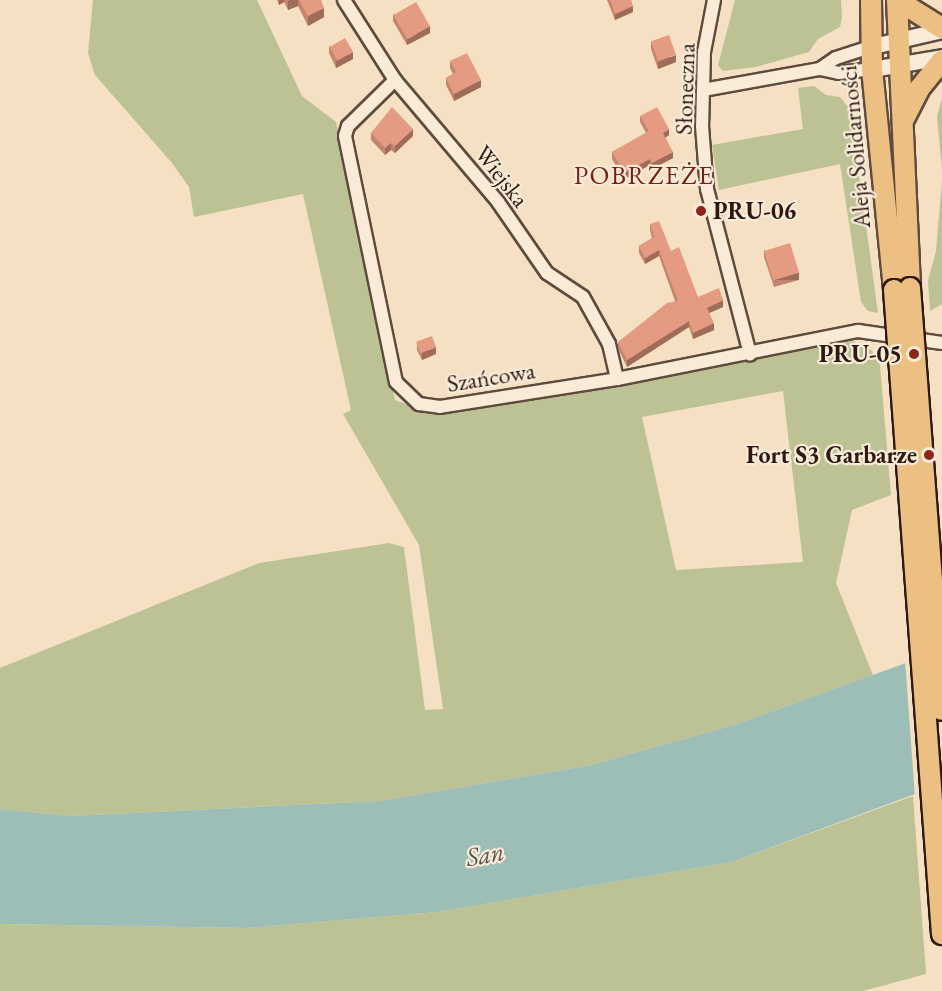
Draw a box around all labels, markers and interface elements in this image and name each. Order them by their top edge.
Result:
street label: Słoneczna [669,43,701,135]
street label: Aleja Solidarności [834,64,876,230]
street label: Wiejska [469,139,535,213]
district label: POBRZEŻE [574,160,714,192]
place label: PRU-06 [713,197,796,225]
marker: PRU-06 [694,204,708,218]
place label: PRU-05 [819,340,902,368]
marker: PRU-05 [907,347,921,361]
street label: Szańcowa [445,356,537,398]
place label: Fort S3 Garbarze [746,441,917,469]
marker: Fort S3 Garbarze [922,448,936,462]
water label: San [464,836,506,874]

